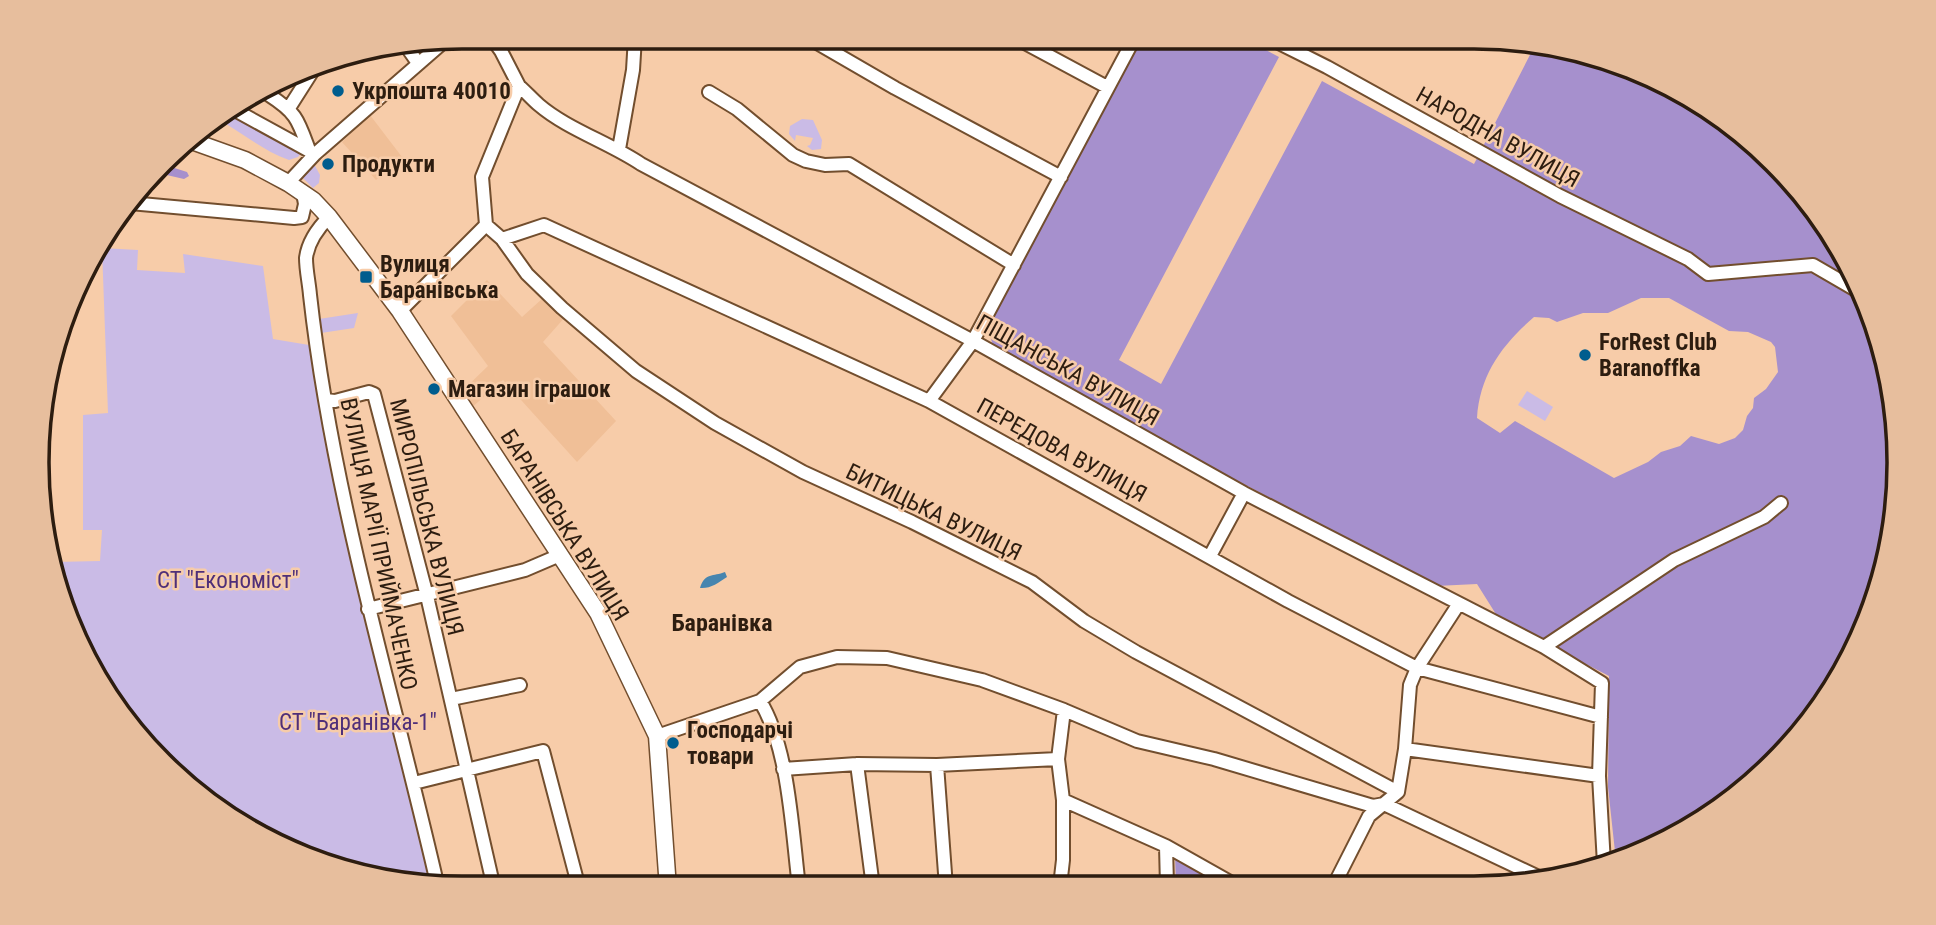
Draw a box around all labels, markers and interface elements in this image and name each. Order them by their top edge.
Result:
place label: Укрпошта 40010 [352,78,511,105]
street label: НАРОДНА ВУЛИЦЯ [1411,81,1584,194]
marker: Укрпошта 40010 [330,83,346,99]
place label: Продукти [342,151,435,178]
marker: Продукти [320,156,336,172]
place label: Вулиця Баранівська [380,251,499,304]
marker: Вулиця Баранівська [358,269,374,285]
street label: ПІЩАНСЬКА ВУЛИЦЯ [972,309,1164,432]
place label: ForRest Club Baranoffka [1599,329,1717,382]
marker: ForRest Club Baranoffka [1577,347,1593,363]
place label: Магазин іграшок [448,376,611,403]
marker: Магазин іграшок [426,381,442,397]
street label: ПЕРЕДОВА ВУЛИЦЯ [972,393,1151,508]
street label: ВУЛИЦЯ МАРІЇ ПРИЙМАЧЕНКО [334,395,424,693]
street label: МИРОПІЛЬСЬКА ВУЛИЦЯ [384,396,469,638]
street label: БАРАНІВСЬКА ВУЛИЦЯ [495,425,634,626]
street label: БИТИЦЬКА ВУЛИЦЯ [842,458,1026,567]
park label: СТ "Економіст" [157,567,299,594]
district label: Баранівка [672,609,772,637]
park label: СТ "Баранівка-1" [279,709,437,736]
place label: Господарчі товари [687,717,793,770]
marker: Господарчі товари [665,735,681,751]

